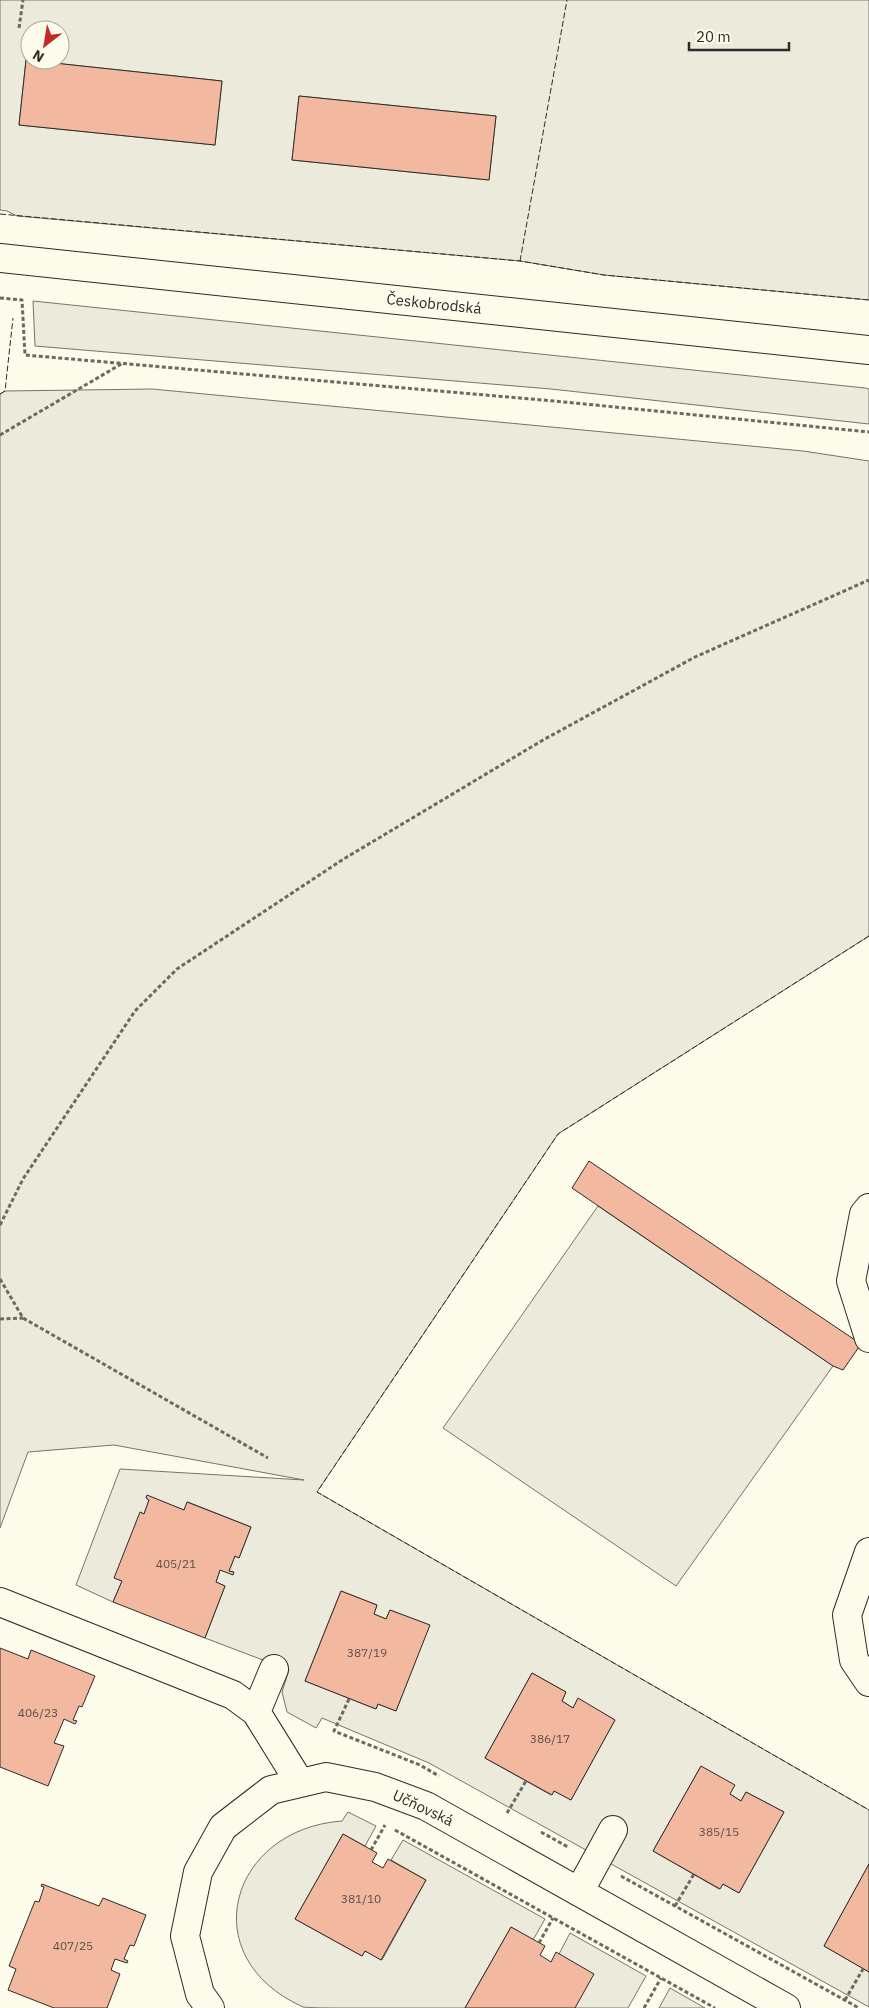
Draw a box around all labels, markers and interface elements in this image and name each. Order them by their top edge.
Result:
north arrow [20,20,70,70]
scale bar [689,20,789,52]
text: 20 m [696,27,731,46]
text: N [29,46,47,66]
street label: Českobrodská [386,289,482,318]
house number: 405/21 [156,1556,196,1571]
house number: 387/19 [347,1645,387,1660]
house number: 406/23 [18,1705,58,1720]
house number: 386/17 [530,1731,570,1746]
street label: Učňovská [390,1785,457,1830]
house number: 385/15 [699,1824,739,1839]
house number: 381/10 [341,1891,381,1906]
house number: 407/25 [53,1938,93,1953]

